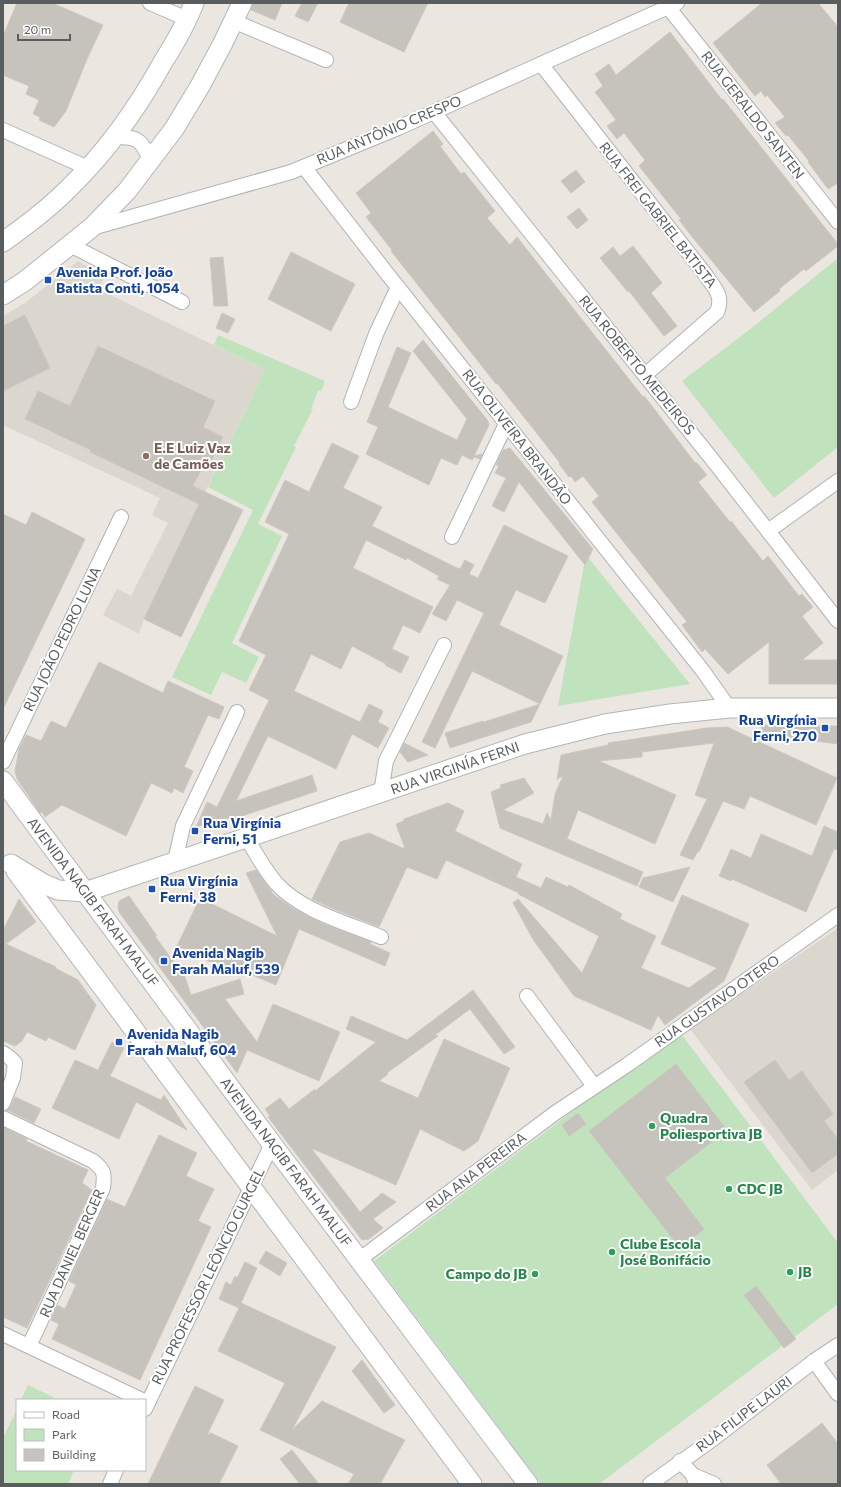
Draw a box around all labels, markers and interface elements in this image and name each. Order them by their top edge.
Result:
scale bar [18,16,70,42]
text: 20 m [24,22,51,36]
street label: RUA GERALDO SANTEN [698,47,809,182]
street label: RUA ANTÔNIO CRESPO [314,91,464,168]
street label: RUA FREI GABRIEL BATISTA [596,138,721,291]
place label: Avenida Prof. João Batista Conti, 1054 [56,263,180,296]
marker: Avenida Prof. João Batista Conti, 1054 [43,275,53,285]
street label: RUA ROBERTO MEDEIROS [576,292,699,438]
street label: RUA OLIVEIRA BRANDÃO [459,366,576,508]
place label: E.E Luiz Vaz de Camões [154,439,231,472]
marker: E.E Luiz Vaz de Camões [141,451,151,461]
street label: RUA JOÃO PEDRO LUNA [19,563,104,714]
place label: Rua Virgínia Ferni, 270 [739,711,817,744]
marker: Rua Virgínia Ferni, 270 [820,723,830,733]
street label: RUA VIRGINÍA FERNI [388,737,521,798]
street label: AVENIDA NAGIB FARAH MALUF [24,814,163,990]
place label: Rua Virgínia Ferni, 51 [203,814,281,847]
marker: Rua Virgínia Ferni, 51 [190,826,200,836]
place label: Rua Virgínia Ferni, 38 [160,872,238,905]
marker: Rua Virgínia Ferni, 38 [147,884,157,894]
place label: Avenida Nagib Farah Maluf, 539 [172,944,280,977]
street label: RUA GUSTAVO OTERO [651,951,782,1050]
marker: Avenida Nagib Farah Maluf, 539 [159,956,169,966]
place label: Avenida Nagib Farah Maluf, 604 [127,1025,237,1058]
marker: Avenida Nagib Farah Maluf, 604 [114,1037,124,1047]
street label: AVENIDA NAGIB FARAH MALUF [217,1074,356,1250]
place label: Quadra Poliesportiva JB [660,1109,762,1142]
marker: Quadra Poliesportiva JB [647,1121,657,1131]
street label: RUA ANA PEREIRA [422,1128,530,1215]
street label: RUA PROFESSOR LEÔNCIO GURGEL [148,1165,268,1387]
place label: CDC JB [737,1180,783,1197]
marker: CDC JB [724,1184,734,1194]
street label: RUA DANIEL BERGER [36,1186,108,1320]
place label: Clube Escola José Bonifácio [620,1235,711,1268]
marker: Clube Escola José Bonifácio [607,1247,617,1257]
place label: JB [798,1263,812,1280]
place label: Campo do JB [446,1265,527,1282]
marker: JB [785,1267,795,1277]
marker: Campo do JB [530,1269,540,1279]
street label: RUA FILIPE LAURI [692,1372,795,1455]
legend [16,1399,146,1471]
text: Road [52,1407,80,1421]
text: Park [52,1427,78,1441]
text: Building [52,1447,96,1461]

